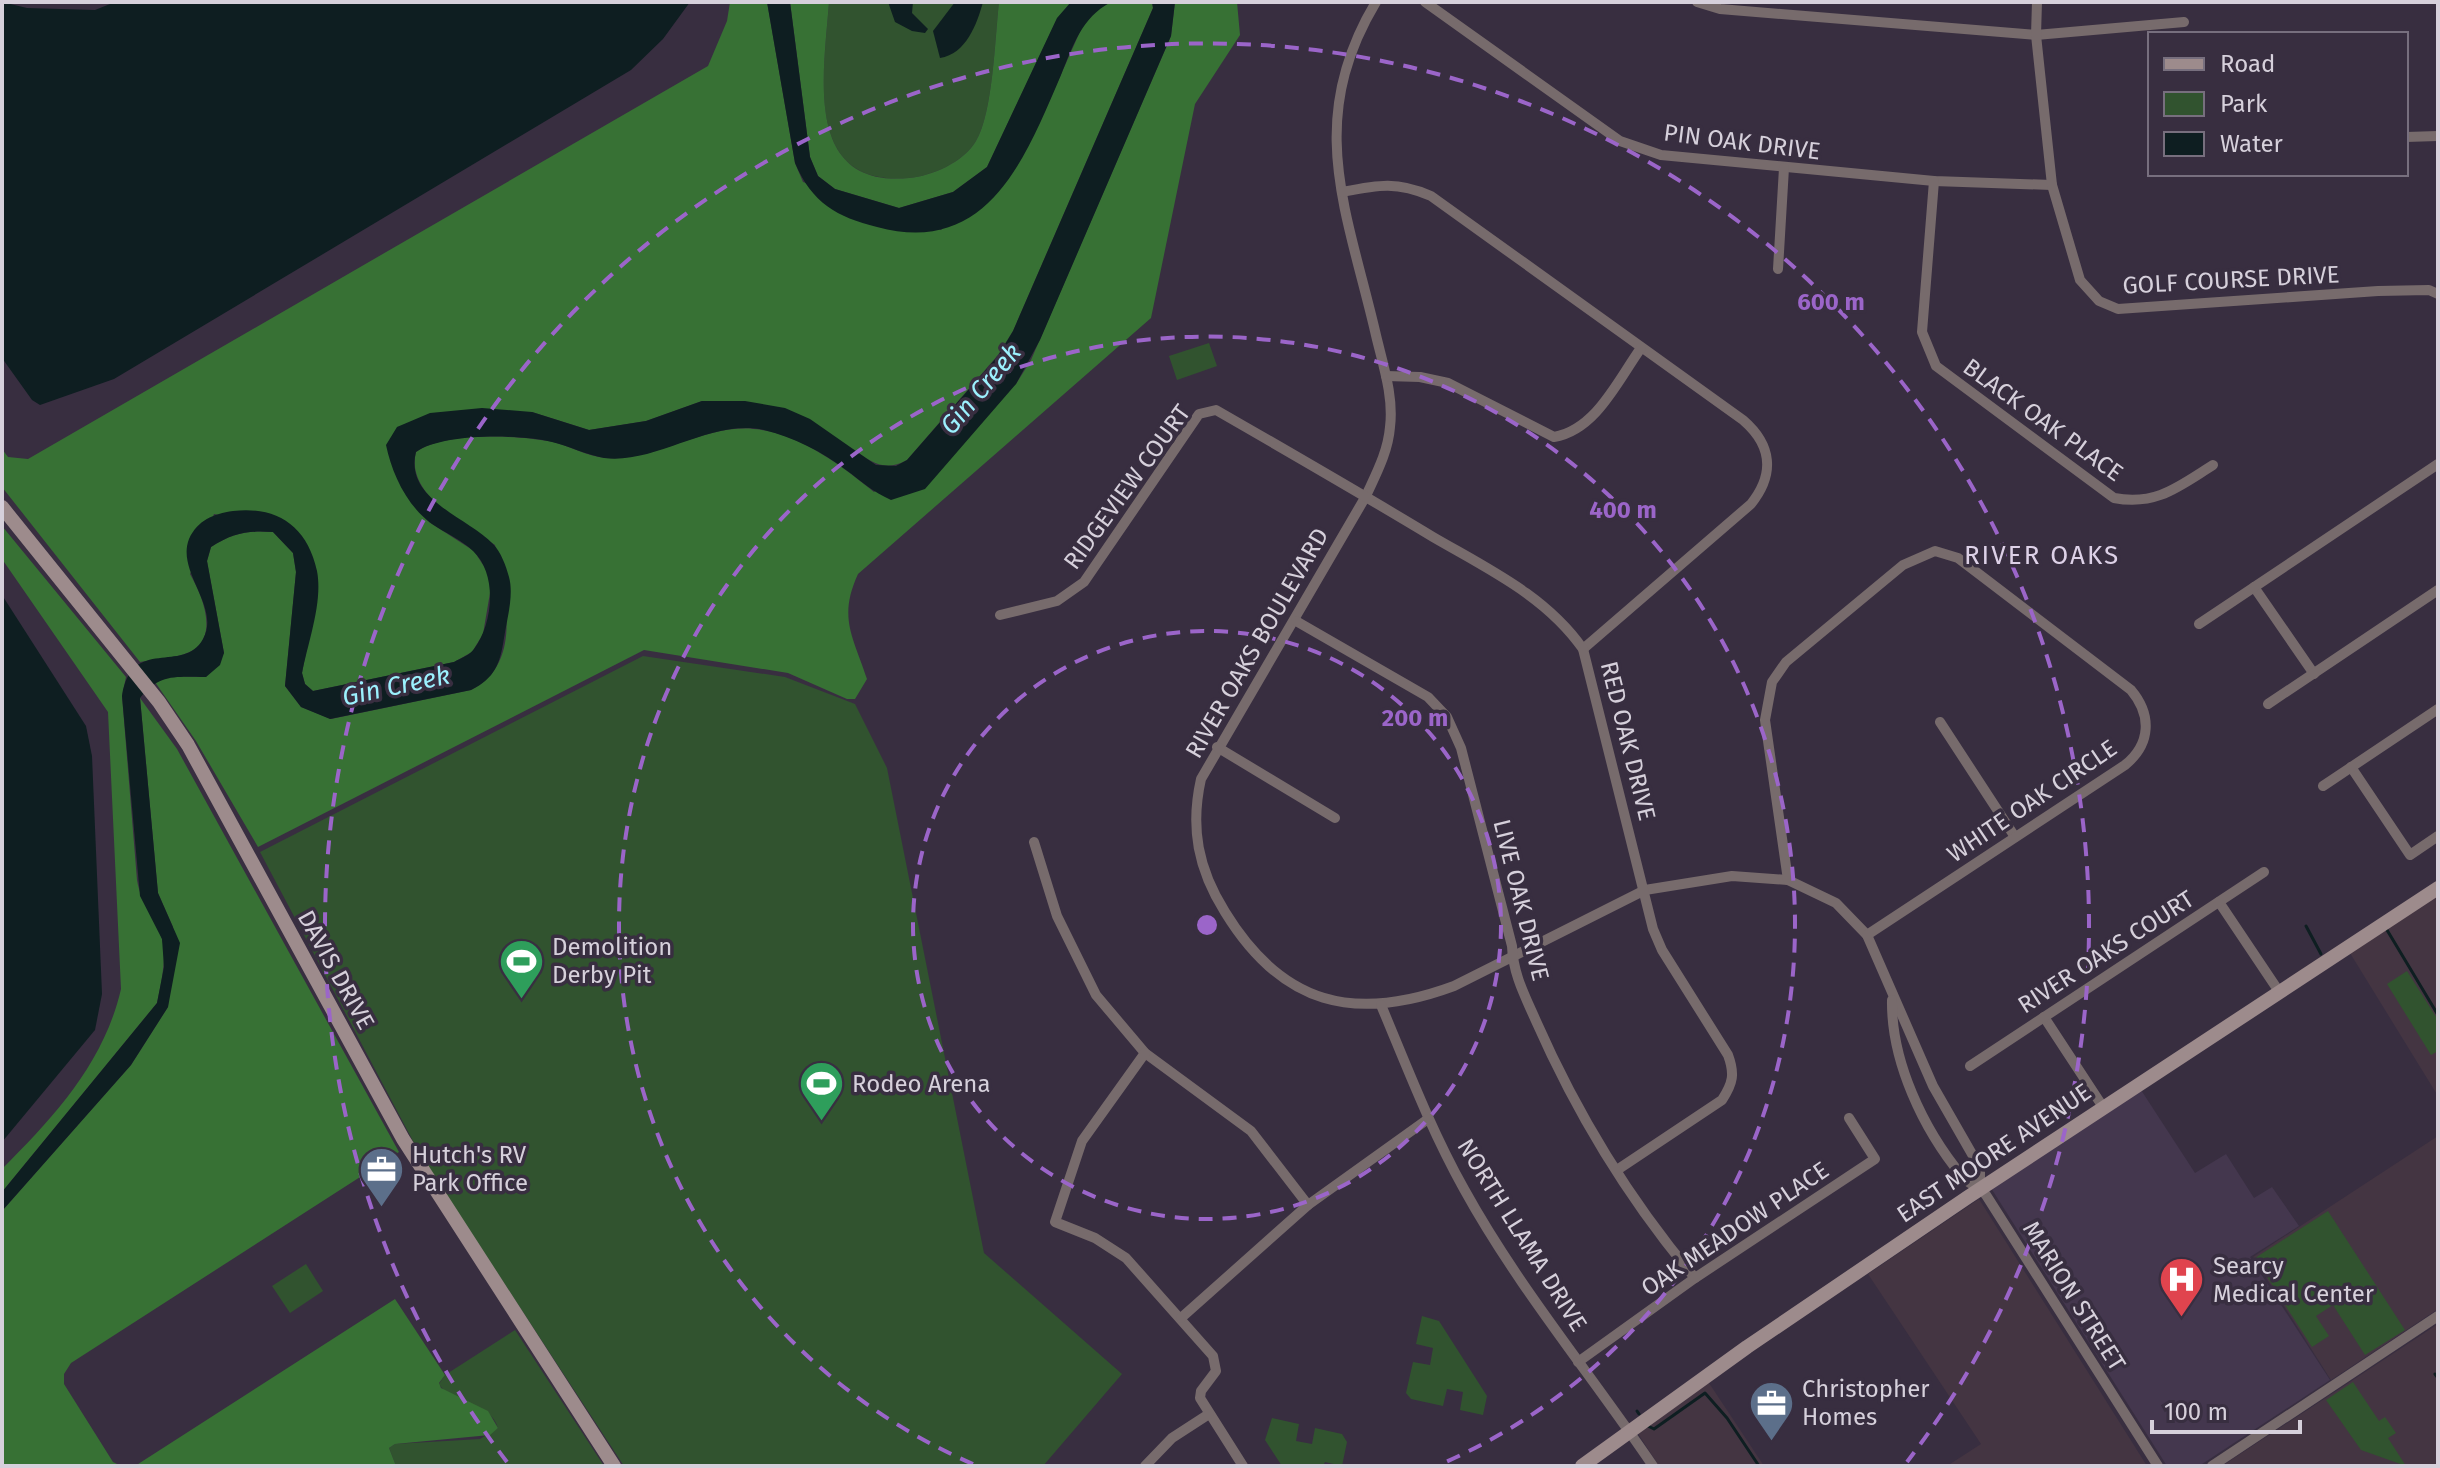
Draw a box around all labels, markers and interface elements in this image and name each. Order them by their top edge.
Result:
legend [2148,32,2408,176]
text: Road [2220,50,2275,78]
text: Park [2220,90,2268,118]
street label: PIN OAK DRIVE [1662,118,1822,166]
text: Water [2220,130,2284,158]
street label: GOLF COURSE DRIVE [2122,260,2340,300]
text: 600 m [1797,288,1865,316]
water label: Gin Creek [934,337,1028,441]
street label: BLACK OAK PLACE [1958,353,2128,487]
street label: RIDGEVIEW COURT [1058,399,1196,575]
text: 400 m [1589,496,1657,524]
street label: RIVER OAKS BOULEVARD [1180,523,1334,763]
district label: RIVER OAKS [1964,540,2120,571]
water label: Gin Creek [339,659,453,713]
street label: RED OAK DRIVE [1595,659,1661,823]
text: 200 m [1382,704,1448,732]
street label: WHITE OAK CIRCLE [1942,734,2122,868]
street label: LIVE OAK DRIVE [1487,816,1555,984]
street label: RIVER OAKS COURT [2013,884,2200,1019]
street label: DAVIS DRIVE [292,906,380,1034]
centre of rings [1193,911,1221,939]
place label: Demolition Derby Pit [552,933,672,989]
sports icon: Demolition Derby Pit [497,937,545,1000]
sports icon: Rodeo Arena [797,1060,845,1123]
place label: Rodeo Arena [852,1070,990,1098]
street label: EAST MOORE AVENUE [1892,1078,2096,1228]
street label: NORTH LLAMA DRIVE [1451,1134,1593,1336]
place label: Hutch's RV Park Office [412,1141,528,1197]
office icon: Hutch's RV Park Office [357,1145,405,1208]
street label: OAK MEADOW PLACE [1636,1156,1834,1302]
street label: MARION STREET [2017,1216,2131,1376]
place label: Searcy Medical Center [2213,1252,2375,1308]
hospital icon: Searcy Medical Center [2158,1256,2206,1319]
place label: Christopher Homes [1802,1375,1930,1431]
office icon: Christopher Homes [1747,1379,1795,1442]
scale bar [2152,1384,2300,1434]
text: 100 m [2164,1398,2228,1426]

